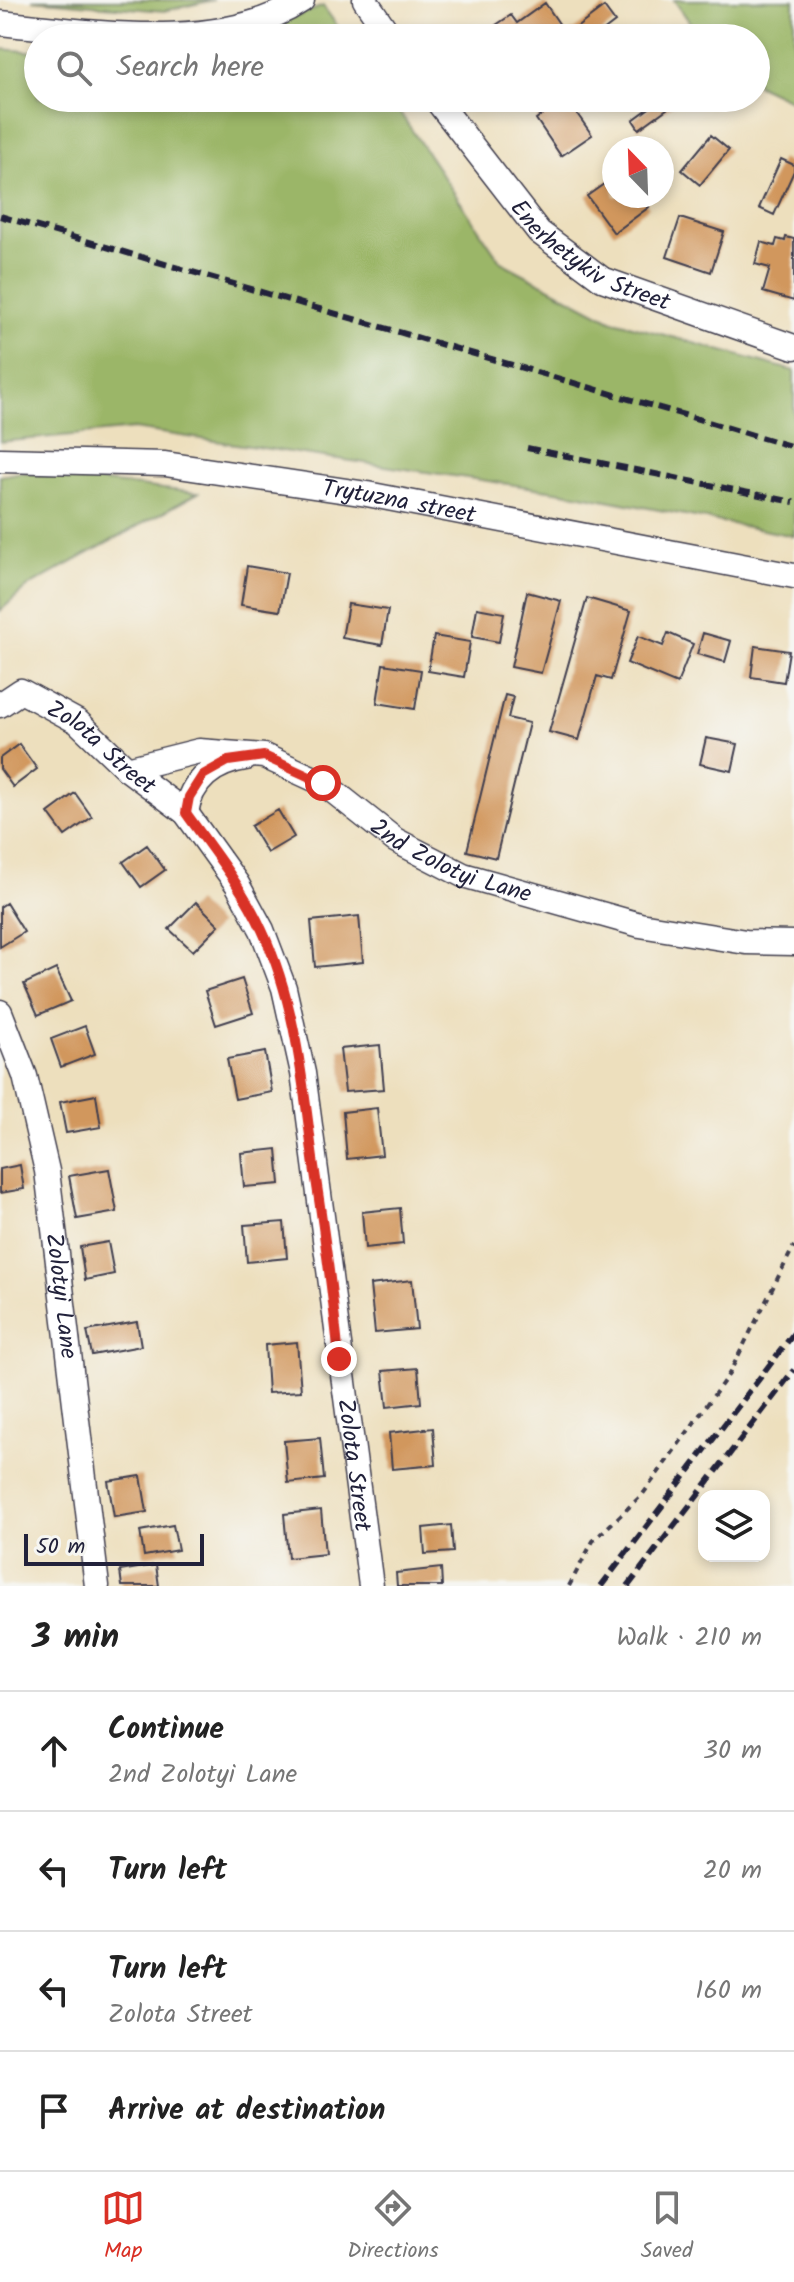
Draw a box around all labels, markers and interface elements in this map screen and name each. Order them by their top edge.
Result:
search box [24,24,770,112]
text: Search here [116,44,264,92]
icon: search [52,46,96,90]
north arrow [602,136,674,208]
street label: Enerhetykiv Street [499,191,676,323]
street label: Trytuzna street [319,470,480,536]
street label: Zolota Street [39,690,165,806]
route start [305,765,341,801]
street label: 2nd Zolotyi Lane [360,809,536,915]
street label: Zolotyi Lane [34,1231,87,1361]
route end [321,1341,357,1377]
street label: Zolota Street [325,1396,382,1535]
map controls [698,1490,770,1562]
button: layers [698,1490,770,1562]
scale bar [24,1530,204,1566]
text: 50 m [36,1530,85,1565]
text: 3 min [32,1611,119,1665]
text: Walk · 210 m [617,1617,762,1659]
text: Continue [108,1706,224,1754]
icon: ahead [32,1729,76,1773]
text: 30 m [703,1730,762,1772]
text: 2nd Zolotyi Lane [108,1754,297,1796]
text: Turn left [108,1847,227,1895]
icon: left [32,1849,76,1893]
text: 20 m [703,1850,762,1892]
text: Turn left [108,1946,227,1994]
icon: left [32,1969,76,2013]
text: 160 m [695,1970,762,2012]
text: Zolota Street [108,1994,253,2036]
text: Arrive at destination [108,2087,385,2135]
icon: arrive [32,2089,76,2133]
tab: Map [101,2186,145,2269]
tab: Directions [347,2186,439,2269]
tab: Saved [641,2186,693,2269]

